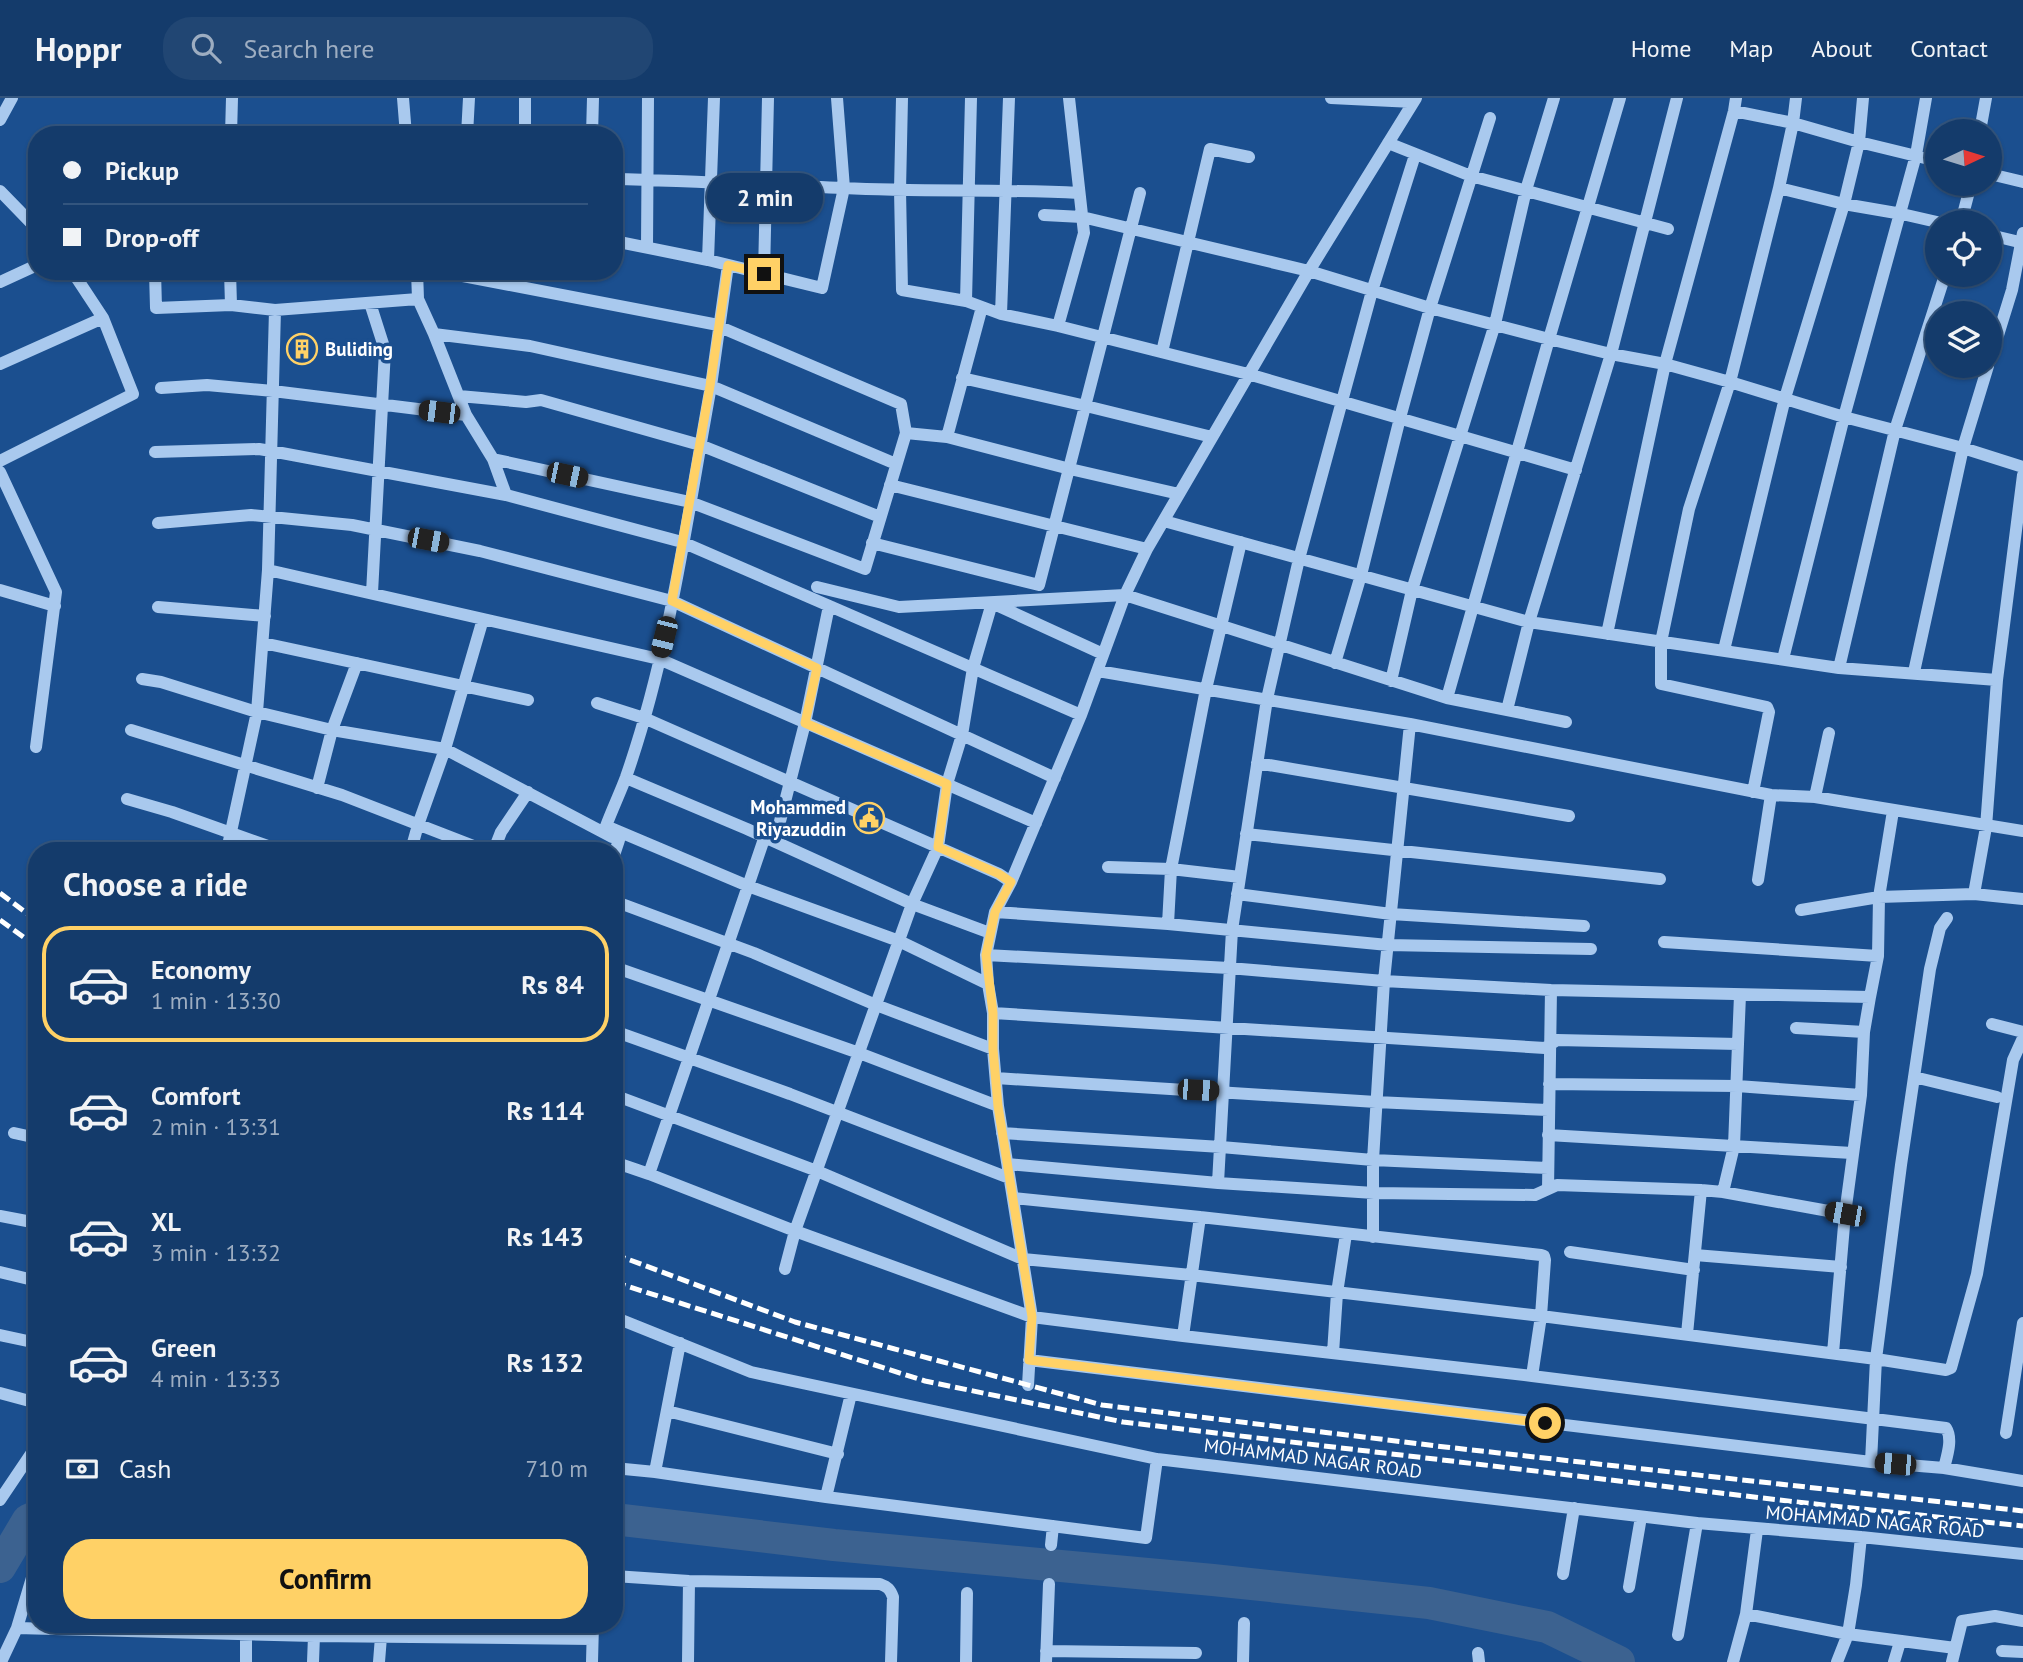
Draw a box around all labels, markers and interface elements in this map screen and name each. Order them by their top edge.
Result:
search box [163,17,653,80]
text: Hoppr [35,27,121,70]
icon: search [187,29,225,67]
text: Search here [243,32,375,65]
text: Home [1631,33,1691,64]
text: Map [1729,33,1773,64]
text: About [1811,33,1872,64]
text: Contact [1910,33,1988,64]
north arrow [1925,119,2002,196]
map controls [1925,119,2002,378]
text: Pickup [105,154,179,187]
callout: 2 min [706,172,822,222]
text: 2 min [737,183,793,212]
button: locate [1925,210,2002,287]
text: Drop-off [105,221,199,254]
route end [748,258,780,290]
button: layers [1925,301,2002,378]
building icon: Buliding [285,332,319,366]
place label: Buliding [325,337,393,361]
car [417,399,462,425]
car [545,460,590,490]
car [406,526,451,554]
car [649,614,680,660]
place label: Mohammed Riyazuddin [750,795,846,841]
public building icon: Mohammed Riyazuddin [852,801,886,835]
text: Choose a ride [63,863,248,905]
icon: car [67,953,130,1016]
text: Economy [151,953,251,986]
text: Rs 84 [521,968,584,1001]
text: 1 min · 13:30 [151,986,281,1015]
car [1177,1078,1220,1102]
icon: car [67,1079,130,1142]
text: Comfort [151,1079,241,1112]
text: Rs 114 [507,1094,584,1127]
text: 2 min · 13:31 [151,1112,281,1141]
car [1823,1200,1868,1228]
icon: car [67,1205,130,1268]
text: XL [151,1205,181,1238]
text: Rs 143 [507,1220,584,1253]
text: 3 min · 13:32 [151,1238,281,1267]
icon: car [67,1331,130,1394]
text: Green [151,1331,216,1364]
text: Rs 132 [507,1346,584,1379]
text: 4 min · 13:33 [151,1364,281,1393]
route start [1529,1407,1561,1439]
street label: MOHAMMAD NAGAR ROAD [1203,1433,1423,1483]
icon: cash [63,1450,101,1488]
text: Cash [119,1452,171,1485]
car [1874,1452,1917,1476]
text: 710 m [526,1454,588,1483]
street label: MOHAMMAD NAGAR ROAD [1765,1499,1985,1543]
button: Confirm [63,1539,588,1619]

